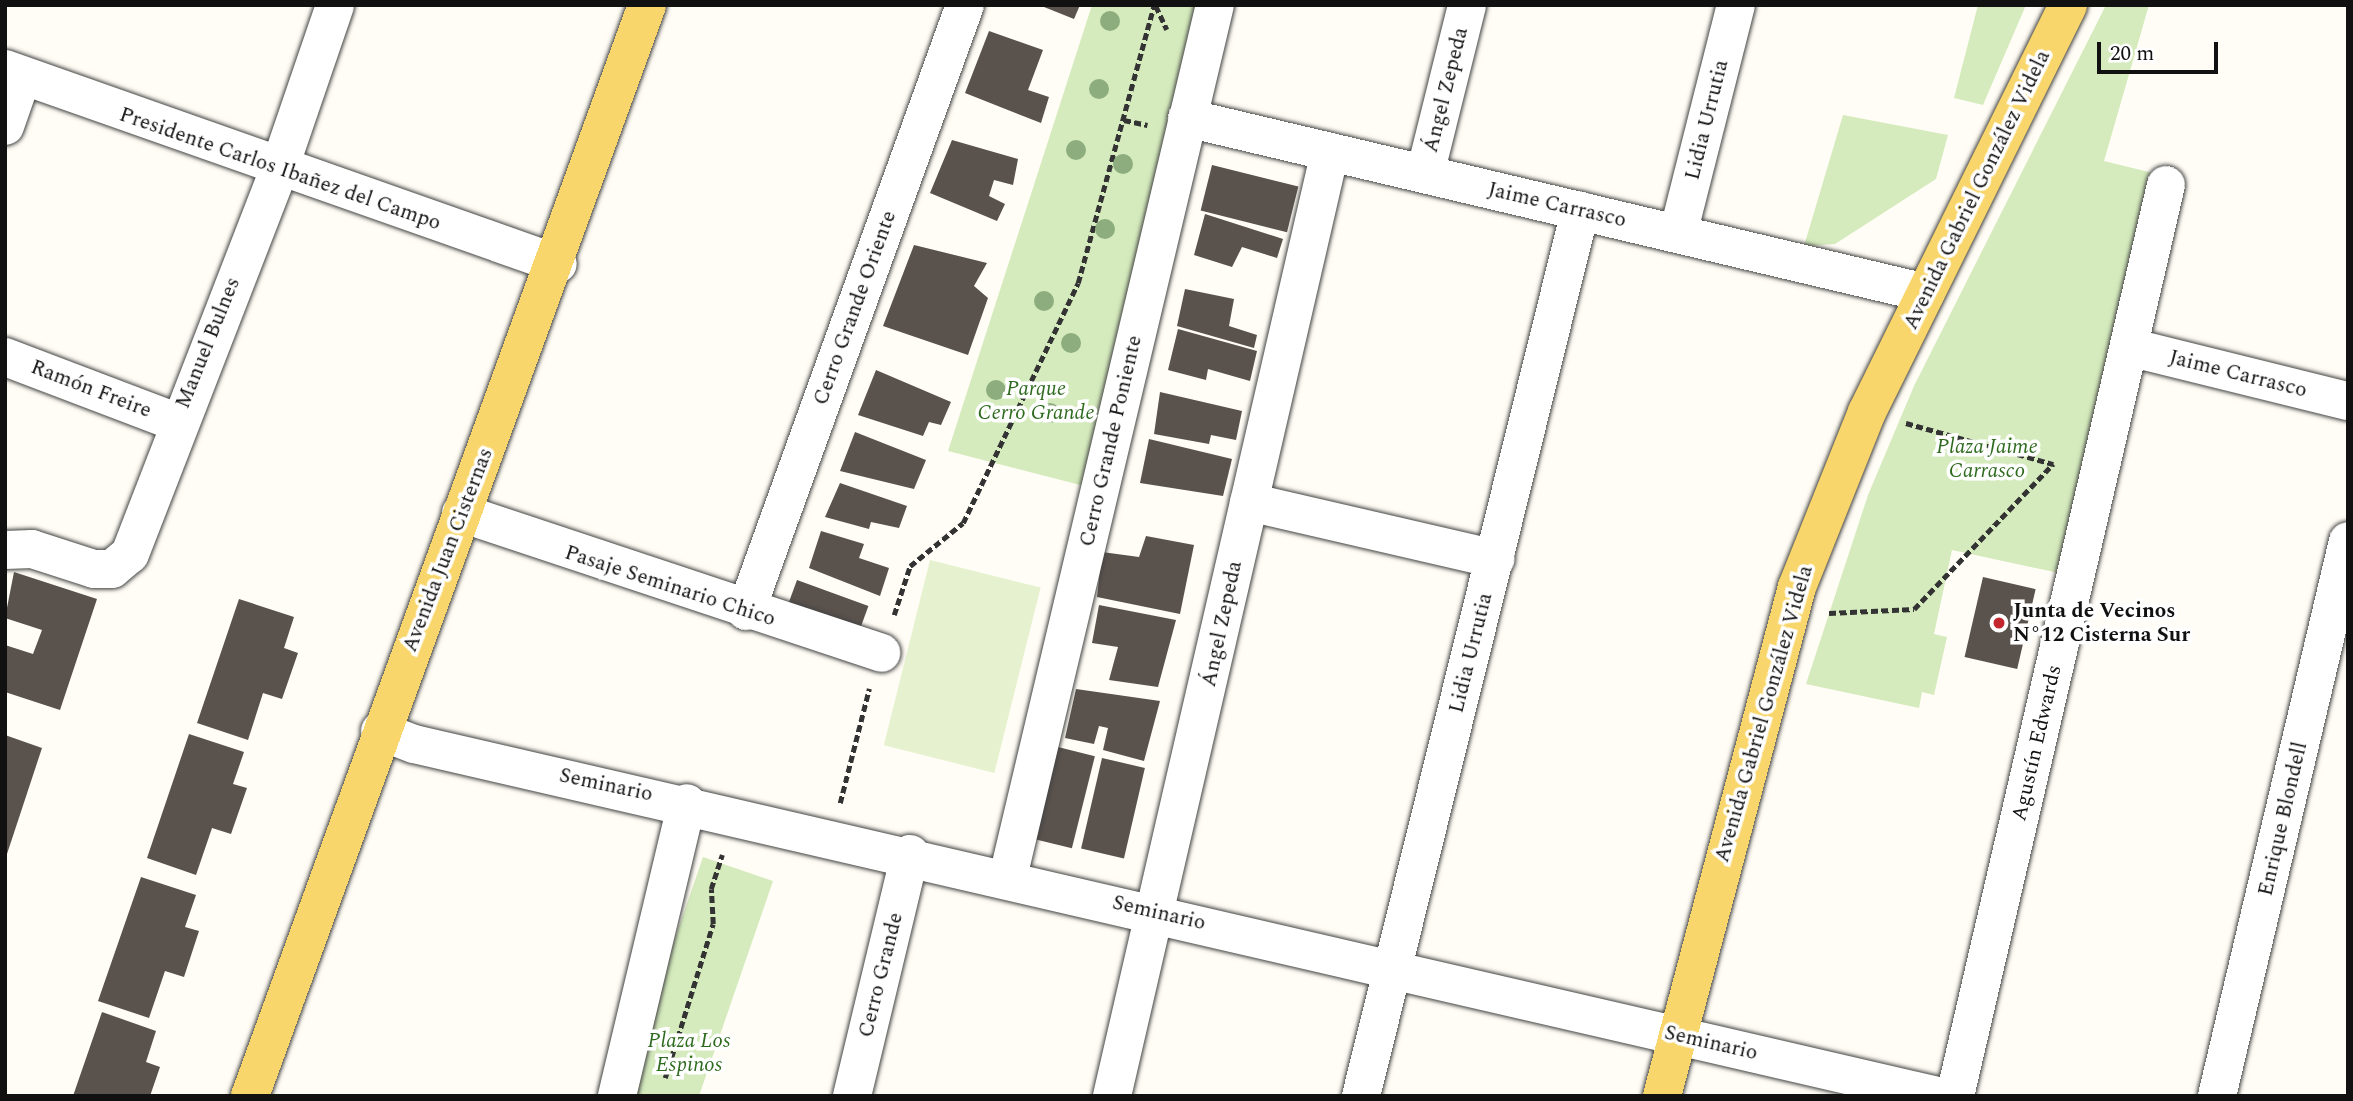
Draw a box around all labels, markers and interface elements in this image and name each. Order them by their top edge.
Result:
street label: Ángel Zepeda [1418,25,1474,155]
scale bar [2101,28,2222,72]
text: 20 m [2110,38,2154,70]
street label: Avenida Gabriel González Videla [1898,46,2056,334]
street label: Lidia Urrutia [1680,57,1734,183]
street label: Presidente Carlos Ibañez del Campo [116,102,444,236]
street label: Jaime Carrasco [1485,177,1629,233]
street label: Cerro Grande Oriente [808,207,902,409]
street label: Manuel Bulnes [170,274,246,412]
street label: Cerro Grande Poniente [1074,333,1148,549]
street label: Jaime Carrasco [2167,345,2309,403]
street label: Ramón Freire [27,354,155,424]
park label: Parque Cerro Grande [978,376,1094,426]
park label: Plaza Jaime Carrasco [1936,434,2038,484]
street label: Avenida Juan Cisternas [397,444,499,656]
street label: Pasaje Seminario Chico [561,540,779,632]
street label: Ángel Zepeda [1196,559,1248,689]
street label: Avenida Gabriel González Videla [1709,563,1819,865]
street label: Lidia Urrutia [1444,590,1498,716]
place label: Junta de Vecinos N°12 Cisterna Sur [2013,598,2190,648]
marker: Junta de Vecinos N°12 Cisterna Sur [1991,615,2007,631]
street label: Agustín Edwards [2007,662,2067,824]
street label: Enrique Blondell [2253,740,2313,898]
street label: Seminario [557,763,655,807]
street label: Seminario [1110,890,1208,936]
street label: Cerro Grande [853,910,909,1040]
street label: Seminario [1662,1020,1760,1066]
park label: Plaza Los Espinos [648,1028,730,1078]

